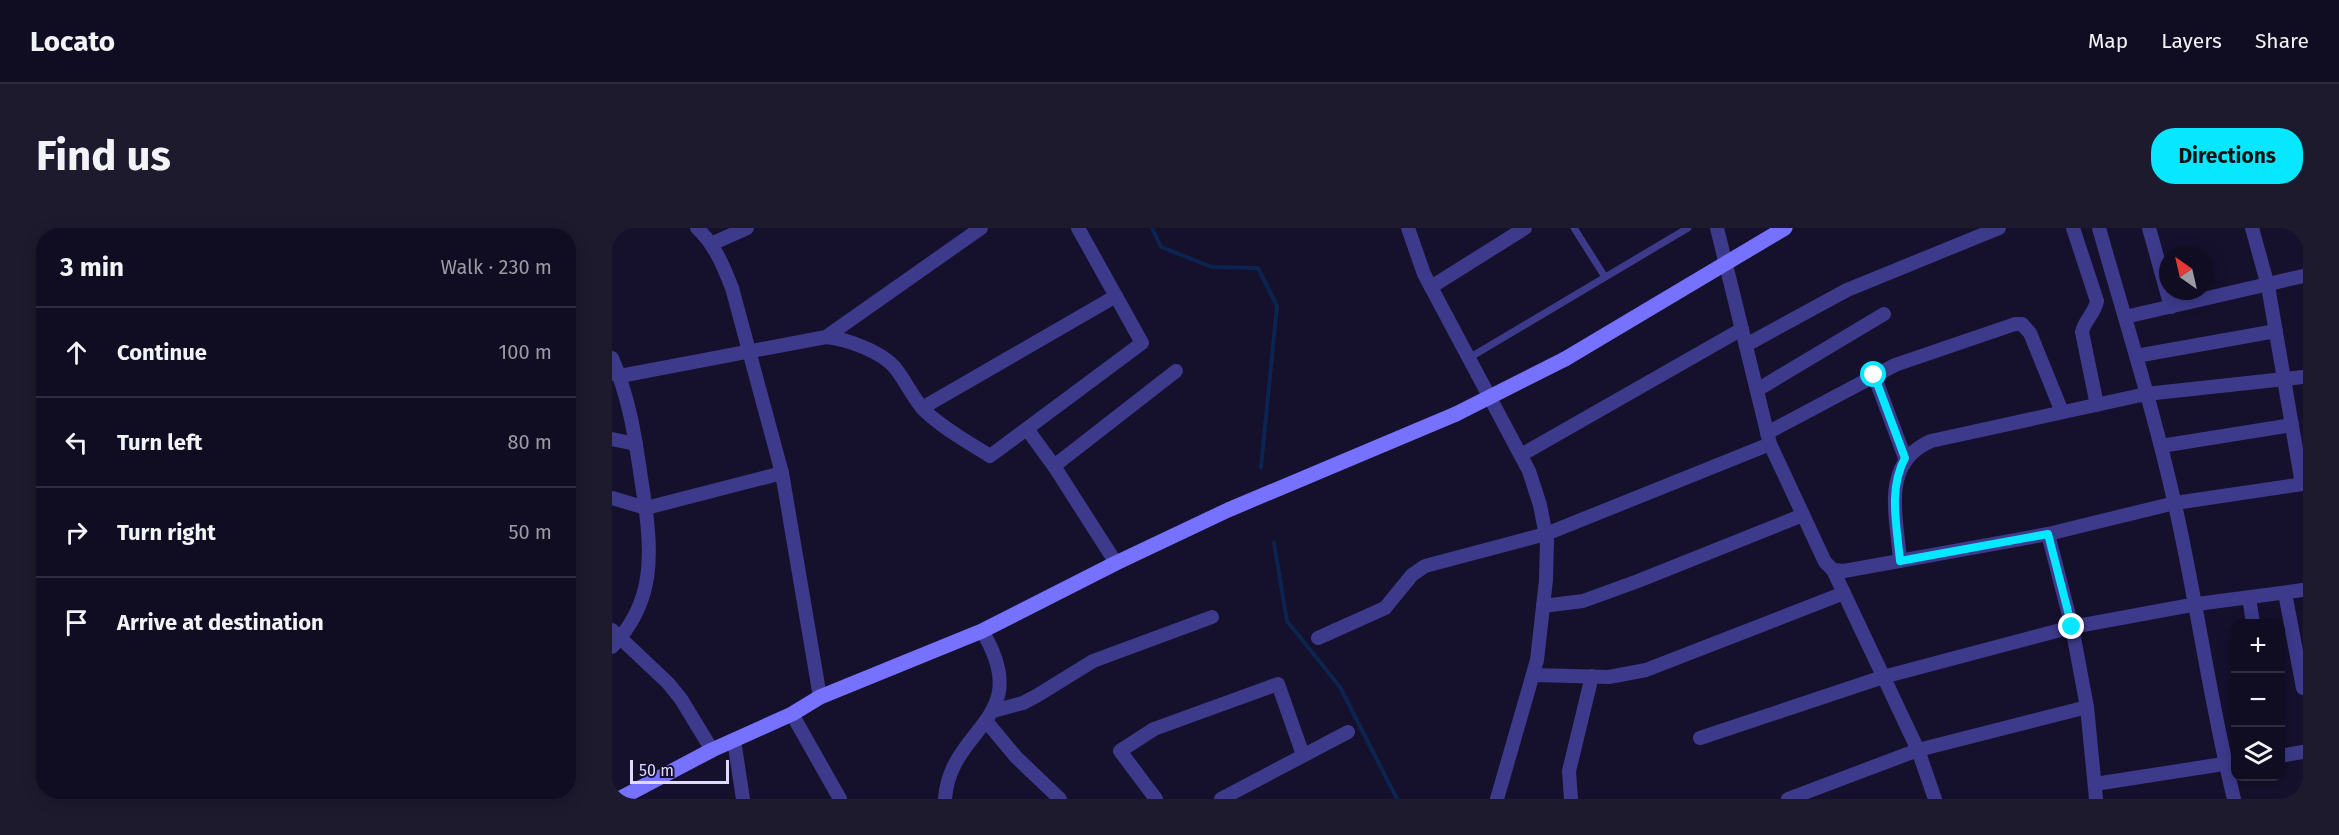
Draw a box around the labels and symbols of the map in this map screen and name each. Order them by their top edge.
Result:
north arrow [2159,246,2213,300]
route start [1860,361,1886,387]
route end [2058,613,2084,639]
scale bar [630,757,729,784]

